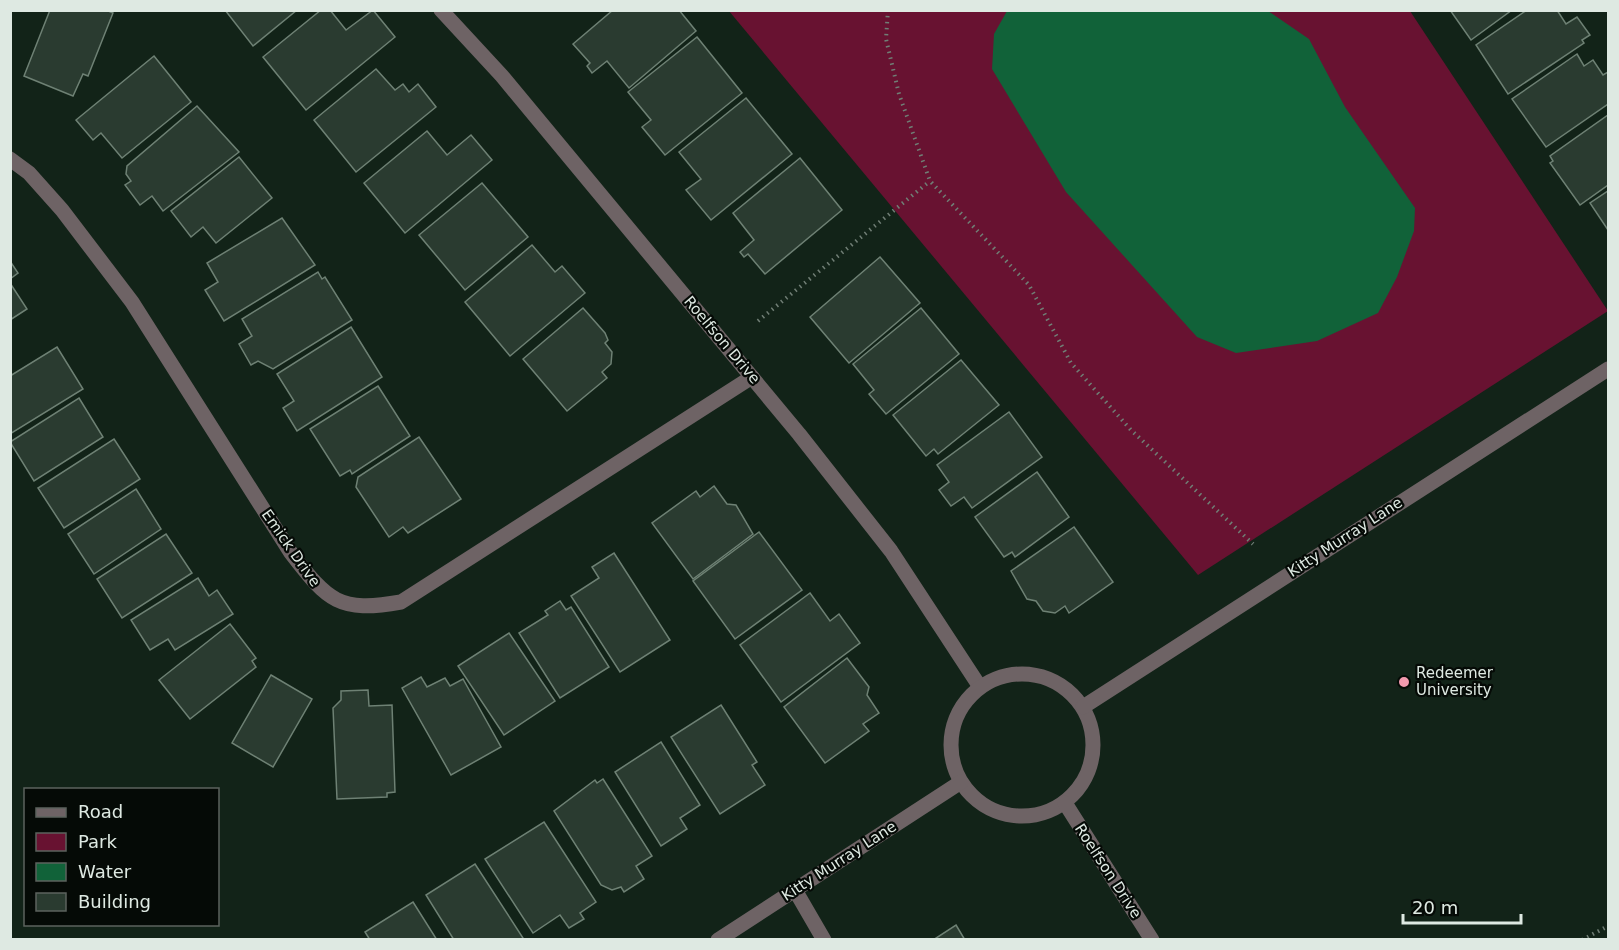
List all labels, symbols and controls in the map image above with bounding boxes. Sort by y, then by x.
street label: Roelfson Drive [680,293,764,387]
street label: Kitty Murray Lane [1284,493,1406,581]
street label: Emick Drive [258,506,324,590]
place label: Redeemer University [1416,664,1494,699]
marker: Redeemer University [1397,675,1411,689]
legend [24,788,219,926]
text: Road [78,801,123,822]
street label: Kitty Murray Lane [778,817,900,905]
street label: Roelfson Drive [1071,820,1145,922]
text: Park [78,831,117,852]
text: Water [78,861,132,882]
scale bar [1403,887,1522,925]
text: Building [78,891,151,912]
text: 20 m [1412,897,1458,918]

